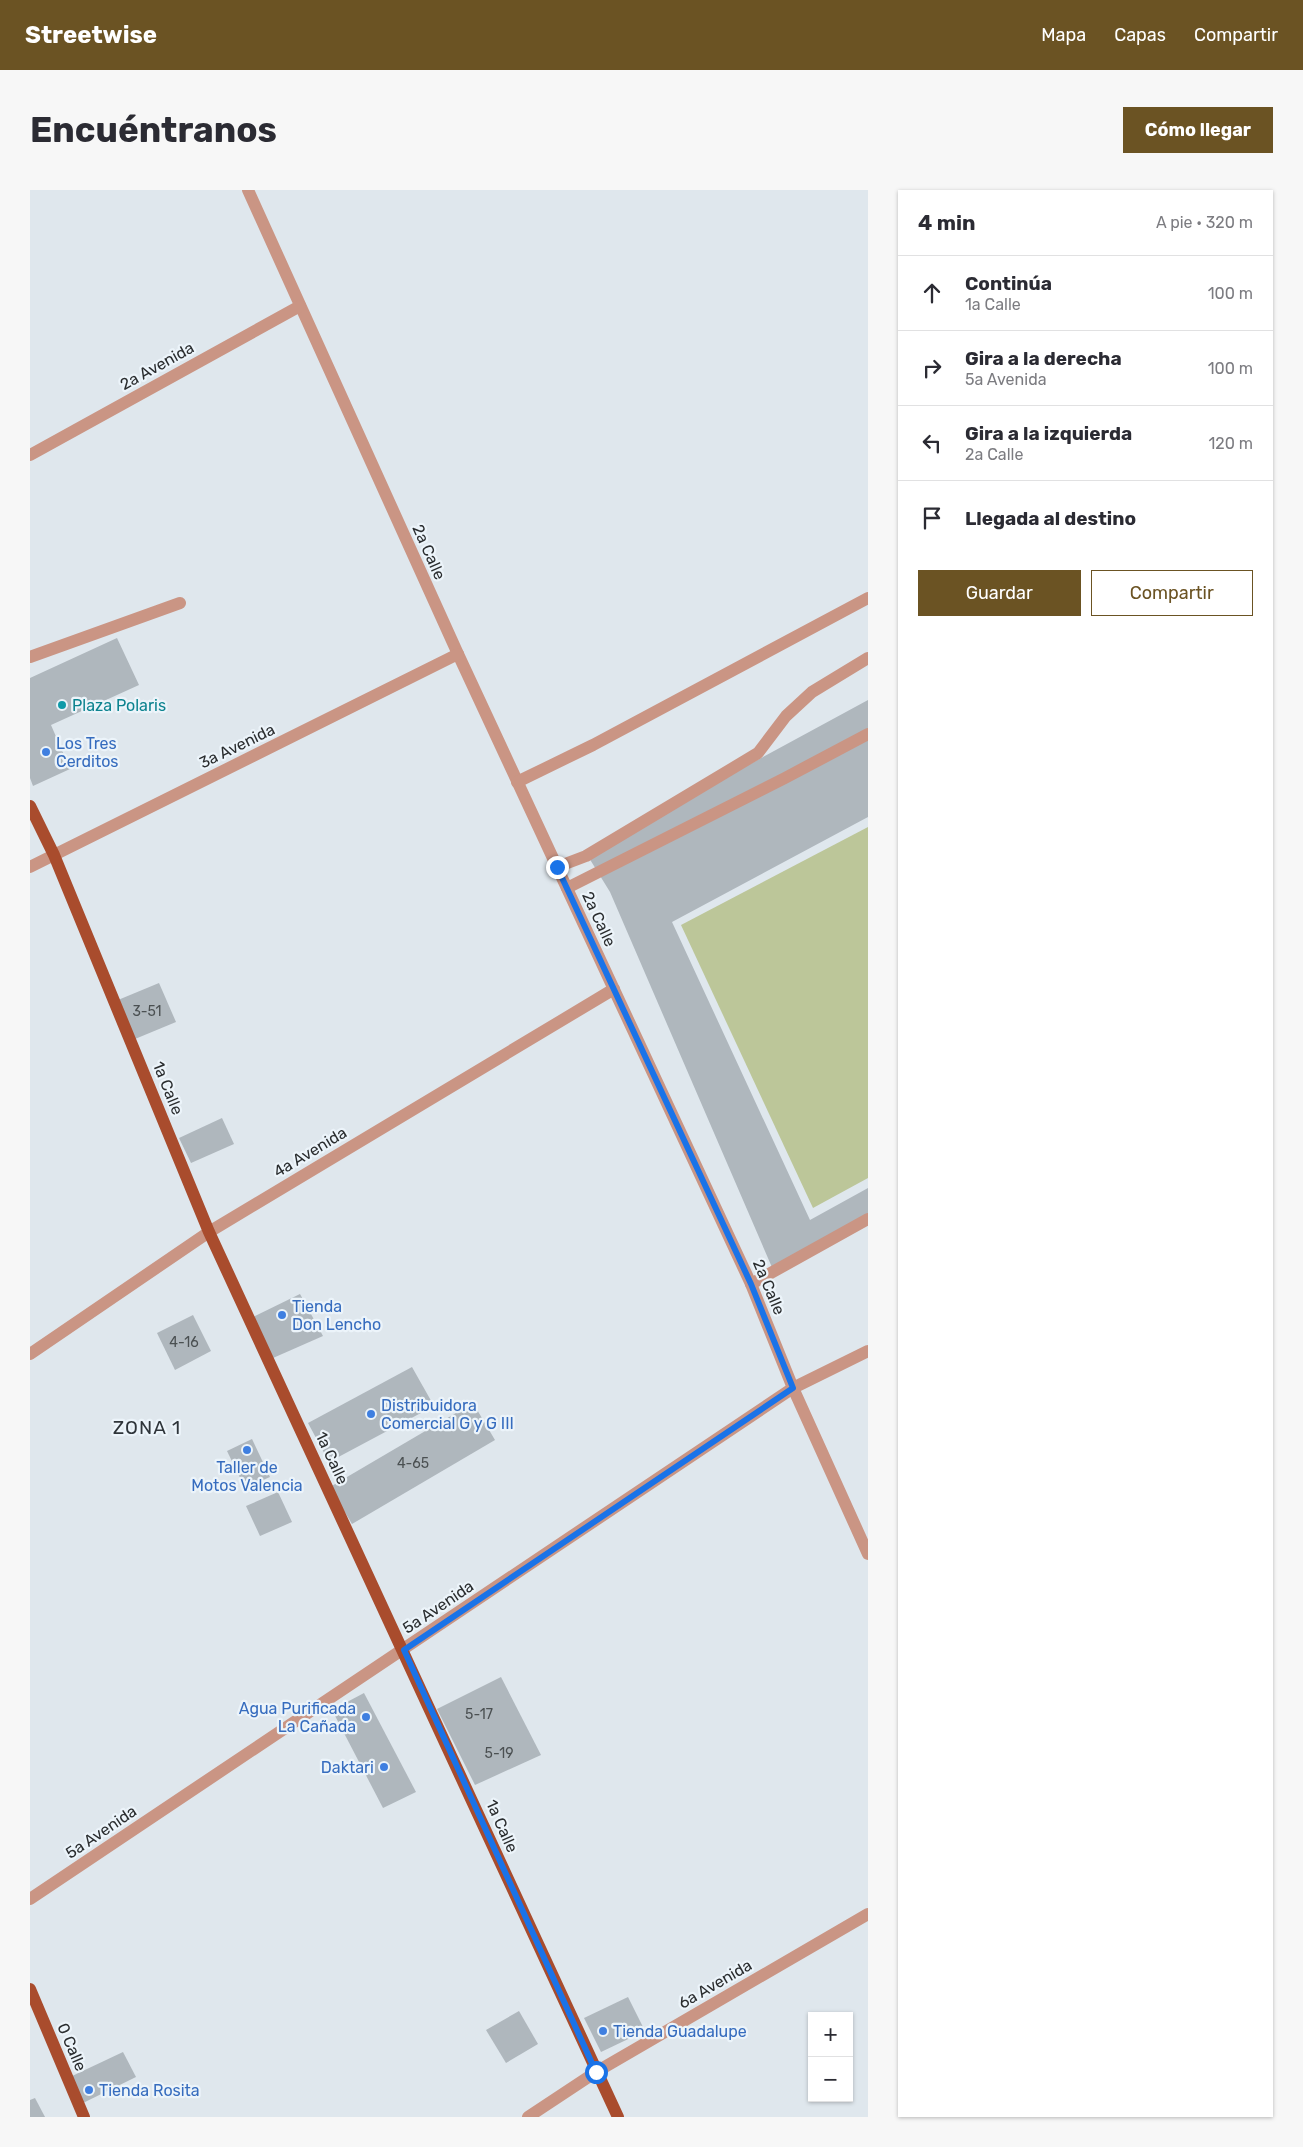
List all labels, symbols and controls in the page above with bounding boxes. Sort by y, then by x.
text: Streetwise [25,21,157,49]
text: Mapa [1041,24,1086,46]
text: Capas [1114,24,1166,46]
text: Compartir [1194,24,1278,46]
button: Cómo llegar [1123,107,1273,153]
text: Encuéntranos [30,109,277,151]
text: 4 min [918,210,976,235]
text: A pie · 320 m [1156,213,1253,232]
text: Continúa [965,272,1052,295]
icon: ahead [918,279,946,307]
text: 100 m [1208,284,1253,303]
text: 1a Calle [965,295,1021,314]
street label: 2a Avenida [117,338,197,394]
text: Gira a la derecha [965,347,1122,370]
icon: right [918,354,946,382]
text: 100 m [1208,359,1253,378]
text: 5a Avenida [965,370,1047,389]
text: Gira a la izquierda [965,422,1132,445]
icon: left [918,429,946,457]
text: 120 m [1208,434,1253,453]
text: 2a Calle [965,445,1023,464]
icon: arrive [918,504,946,532]
text: Llegada al destino [965,507,1136,530]
street label: 2a Calle [408,521,450,583]
button: Guardar [918,570,1081,616]
button: Compartir [1091,570,1253,616]
place label: Plaza Polaris [72,696,166,715]
marker: Plaza Polaris [56,699,68,711]
street label: 3a Avenida [196,720,278,772]
place label: Los Tres Cerditos [56,734,119,771]
marker: Los Tres Cerditos [40,746,52,758]
route end [546,856,569,879]
street label: 2a Calle [578,889,620,949]
house number: 3-51 [132,1003,162,1020]
street label: 1a Calle [149,1059,187,1117]
street label: 4a Avenida [270,1123,350,1181]
street label: 2a Calle [749,1256,789,1318]
place label: Tienda Don Lencho [292,1297,381,1334]
marker: Tienda Don Lencho [276,1309,288,1321]
house number: 4-16 [169,1334,199,1351]
place label: Distribuidora Comercial G y G III [381,1396,514,1433]
marker: Distribuidora Comercial G y G III [365,1408,377,1420]
district label: ZONA 1 [113,1416,181,1439]
street label: 1a Calle [312,1429,352,1487]
marker: Taller de Motos Valencia [241,1444,253,1456]
house number: 4-65 [397,1455,429,1472]
place label: Taller de Motos Valencia [191,1458,303,1495]
street label: 5a Avenida [399,1576,477,1638]
place label: Agua Purificada La Cañada [239,1699,356,1736]
house number: 5-17 [465,1706,493,1723]
marker: Agua Purificada La Cañada [360,1711,372,1723]
house number: 5-19 [485,1745,513,1762]
place label: Daktari [321,1758,374,1777]
marker: Daktari [378,1761,390,1773]
street label: 1a Calle [482,1797,522,1855]
street label: 5a Avenida [62,1801,140,1863]
street label: 6a Avenida [675,1955,755,2013]
map controls [808,2012,853,2102]
button: + [808,2012,853,2057]
street label: 0 Calle [53,2020,91,2074]
place label: Tienda Guadalupe [613,2022,747,2041]
marker: Tienda Guadalupe [597,2025,609,2037]
button: − [808,2057,853,2102]
route start [585,2061,608,2084]
place label: Tienda Rosita [99,2081,200,2100]
marker: Tienda Rosita [83,2084,95,2096]

